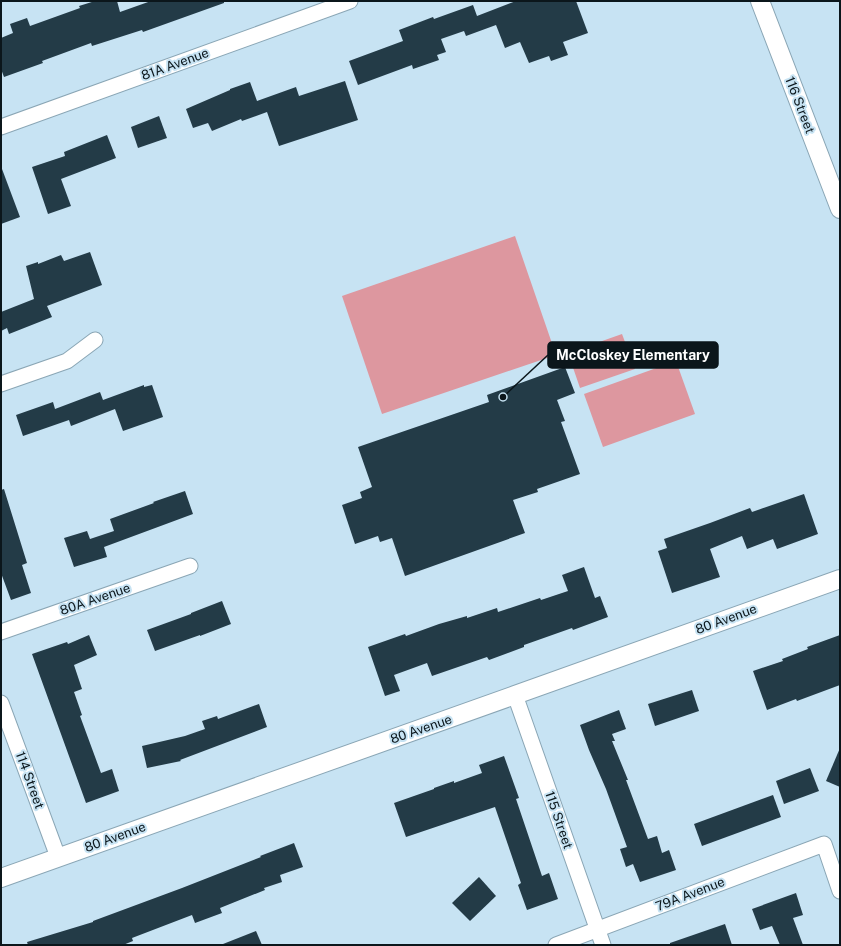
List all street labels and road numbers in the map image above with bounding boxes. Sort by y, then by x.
street label: 81A Avenue [139,45,211,83]
street label: 116 Street [782,74,818,136]
street label: 80A Avenue [58,580,132,618]
street label: 80 Avenue [693,601,759,637]
street label: 80 Avenue [388,711,454,747]
street label: 114 Street [13,749,47,811]
street label: 115 Street [542,789,576,851]
street label: 80 Avenue [82,819,148,855]
street label: 79A Avenue [653,874,727,914]

